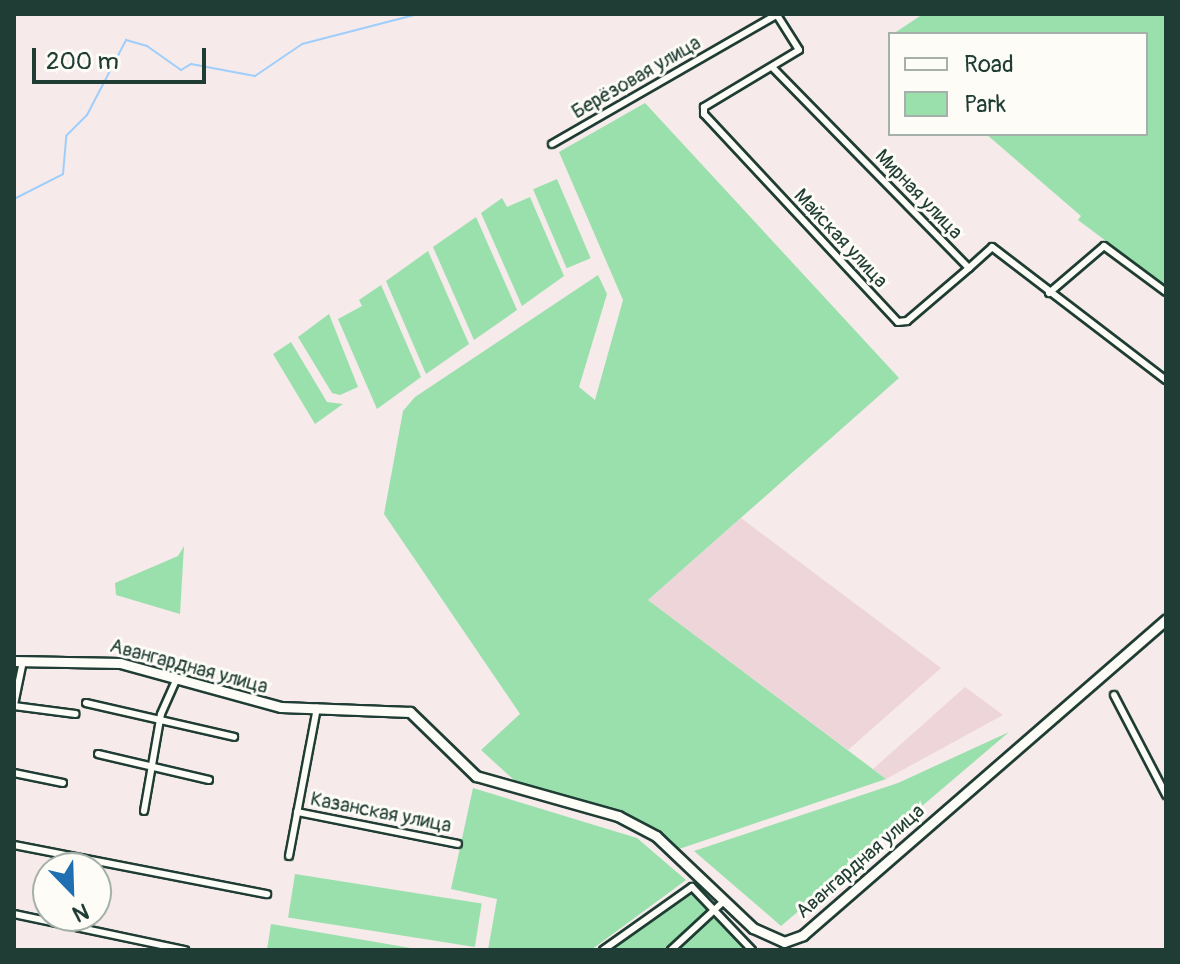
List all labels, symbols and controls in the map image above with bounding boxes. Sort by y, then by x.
street label: Берёзовая улица [567,30,705,124]
scale bar [36,32,210,82]
legend [888,32,1148,136]
text: 200 m [46,47,119,76]
text: Road [964,50,1014,79]
text: Park [964,90,1006,119]
street label: Мирная улица [870,144,968,244]
street label: Майская улица [789,184,893,292]
street label: Авангардная улица [107,633,271,699]
street label: Казанская улица [309,787,453,837]
street label: Авангардная улица [791,799,929,923]
north arrow [32,852,112,932]
text: N [68,896,93,928]

